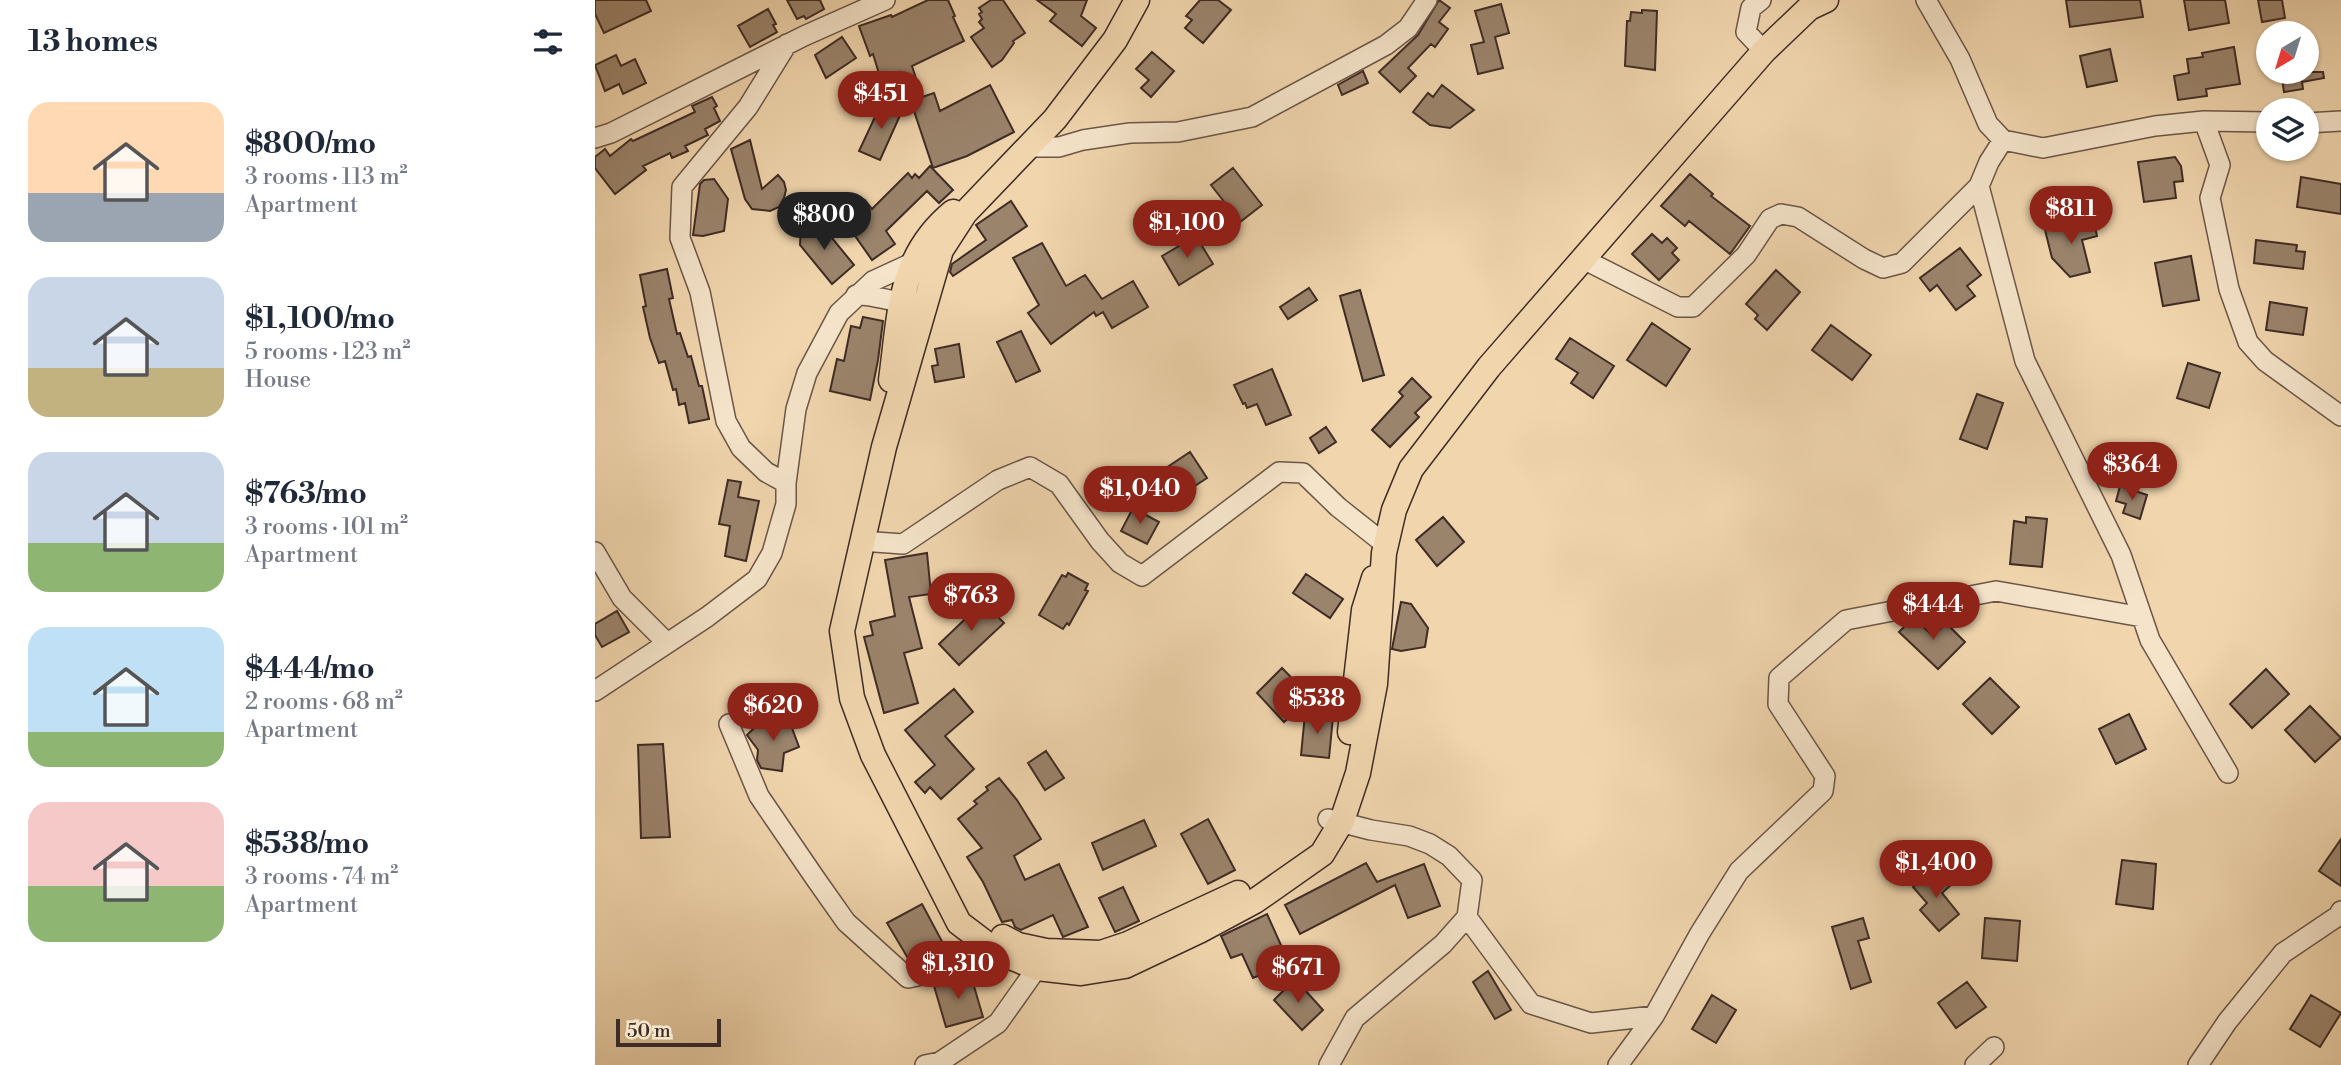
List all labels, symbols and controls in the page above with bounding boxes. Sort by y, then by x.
north arrow [2256,21,2319,84]
map controls [2256,21,2319,161]
text: 13 homes [28,23,158,61]
icon: filters [529,23,567,61]
pin: $451 [840,72,922,131]
text: $451 [854,80,908,108]
button: layers [2256,98,2319,161]
text: $800/mo [245,125,376,163]
icon: home [84,130,168,214]
text: 3 rooms · 113 m² [245,163,408,191]
pin: $811 [2030,187,2112,246]
text: Apartment [245,191,358,219]
pin: $800 [783,192,865,252]
text: $811 [2046,195,2096,223]
text: $800 [793,201,855,229]
pin: $1,100 [1130,201,1244,260]
text: $1,100 [1149,209,1225,237]
text: $1,100/mo [245,300,395,338]
icon: home [84,305,168,389]
text: 5 rooms · 123 m² [245,338,411,366]
text: House [245,366,311,394]
pin: $364 [2091,442,2173,502]
text: $364 [2103,451,2161,479]
pin: $1,040 [1083,466,1197,526]
text: $763/mo [245,475,367,513]
text: $1,040 [1100,475,1180,503]
icon: home [84,480,168,564]
text: 3 rooms · 101 m² [245,513,408,541]
text: Apartment [245,541,358,569]
pin: $763 [930,574,1012,633]
text: $763 [944,582,998,610]
pin: $444 [1892,582,1974,642]
text: $444 [1903,591,1963,619]
text: $444/mo [245,650,375,688]
icon: home [84,655,168,739]
pin: $538 [1276,676,1358,736]
pin: $620 [732,684,814,743]
text: $538 [1289,685,1345,713]
text: 2 rooms · 68 m² [245,688,403,716]
text: $620 [743,692,803,720]
text: Apartment [245,716,358,744]
text: $538/mo [245,825,369,863]
icon: home [84,830,168,914]
pin: $1,400 [1879,841,1993,900]
text: $1,400 [1896,849,1976,877]
text: 3 rooms · 74 m² [245,863,398,891]
text: Apartment [245,891,358,919]
pin: $1,310 [901,942,1015,1001]
pin: $671 [1257,946,1339,1005]
text: $1,310 [922,950,994,978]
text: $671 [1272,954,1324,982]
scale bar [616,1016,721,1048]
text: 50 m [627,1019,671,1043]

